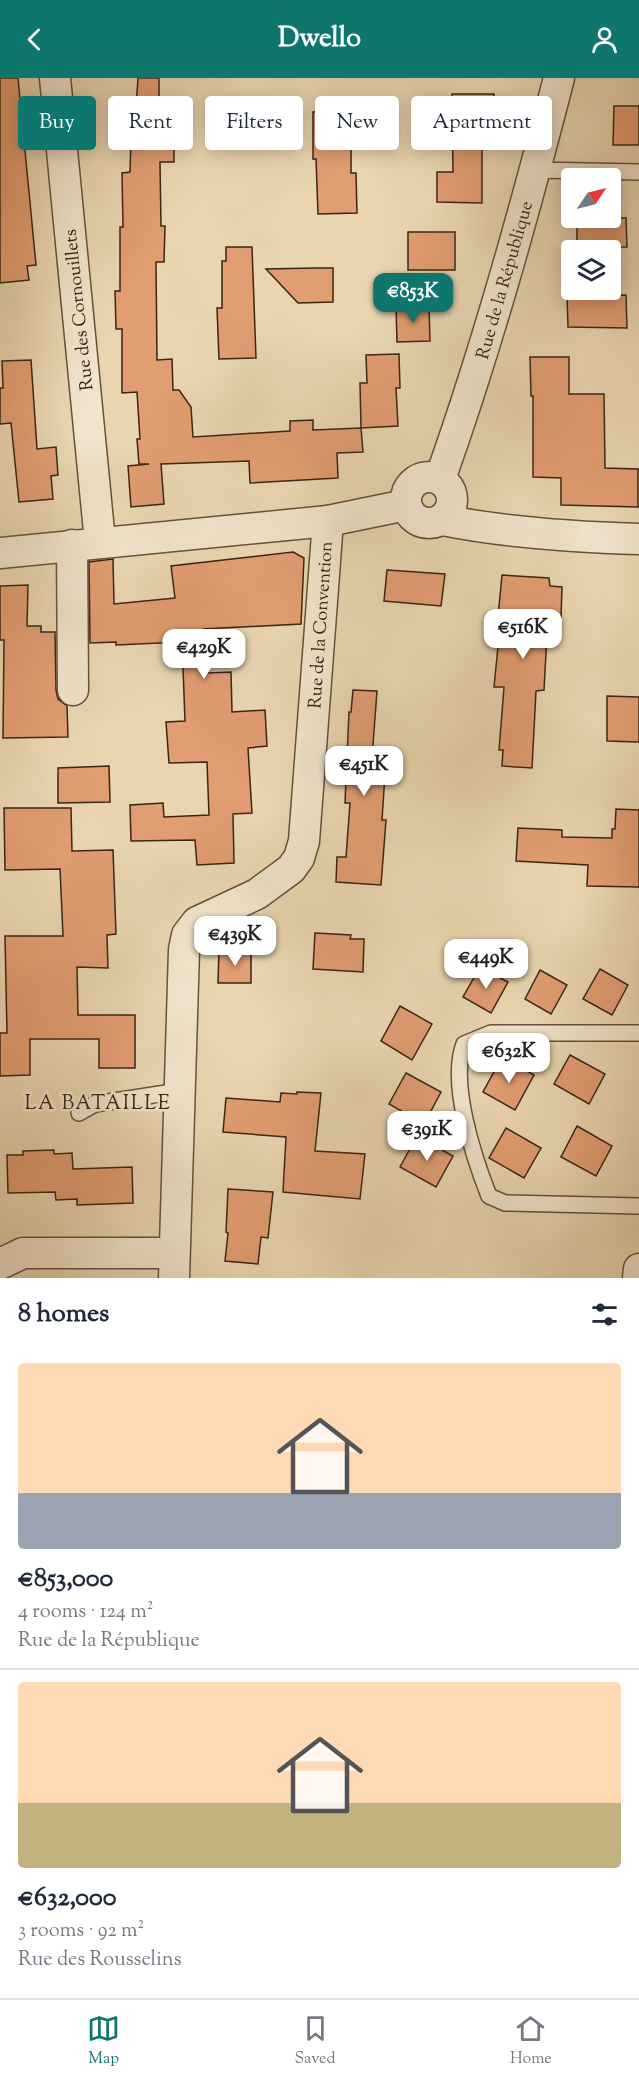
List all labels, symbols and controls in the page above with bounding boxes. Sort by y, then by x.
text: Dwello [278,20,361,59]
icon: back [18,23,51,56]
icon: person [588,23,621,56]
chip: Buy [18,96,96,150]
chip: Rent [108,96,193,150]
chip: Filters [205,96,303,150]
chip: New [315,96,399,150]
chip: Apartment [411,96,552,150]
north arrow [561,168,621,228]
map controls [561,168,621,300]
street label: Rue de la République [471,198,541,363]
street label: Rue des Cornouillets [59,228,101,392]
button: layers [561,240,621,300]
pin: €853K [371,273,455,324]
text: €853K [387,278,439,307]
street label: Rue de la Convention [303,540,341,710]
pin: €516K [481,609,565,660]
text: €516K [498,614,548,643]
pin: €429K [162,629,246,680]
text: €429K [176,634,232,663]
pin: €451K [322,746,406,797]
text: €451K [339,751,389,780]
pin: €439K [193,916,277,967]
text: €439K [208,921,262,950]
pin: €449K [444,939,528,990]
text: €449K [458,944,514,973]
pin: €632K [467,1033,551,1084]
text: €632K [482,1038,536,1067]
district label: LA BATAILLE [25,1090,171,1119]
pin: €391K [385,1111,469,1162]
text: €391K [401,1116,453,1145]
text: 8 homes [18,1296,109,1333]
icon: filters [588,1298,621,1331]
icon: home [266,1402,374,1510]
text: €853,000 [18,1561,113,1598]
text: 4 rooms · 124 m² [18,1598,153,1627]
text: Rue de la République [18,1627,200,1656]
icon: home [266,1721,374,1829]
text: €632,000 [18,1880,117,1917]
text: 3 rooms · 92 m² [18,1917,144,1946]
text: Rue des Rousselins [18,1946,182,1975]
tab: Map [87,2012,120,2071]
tab: Saved [294,2012,336,2071]
tab: Home [510,2012,552,2071]

